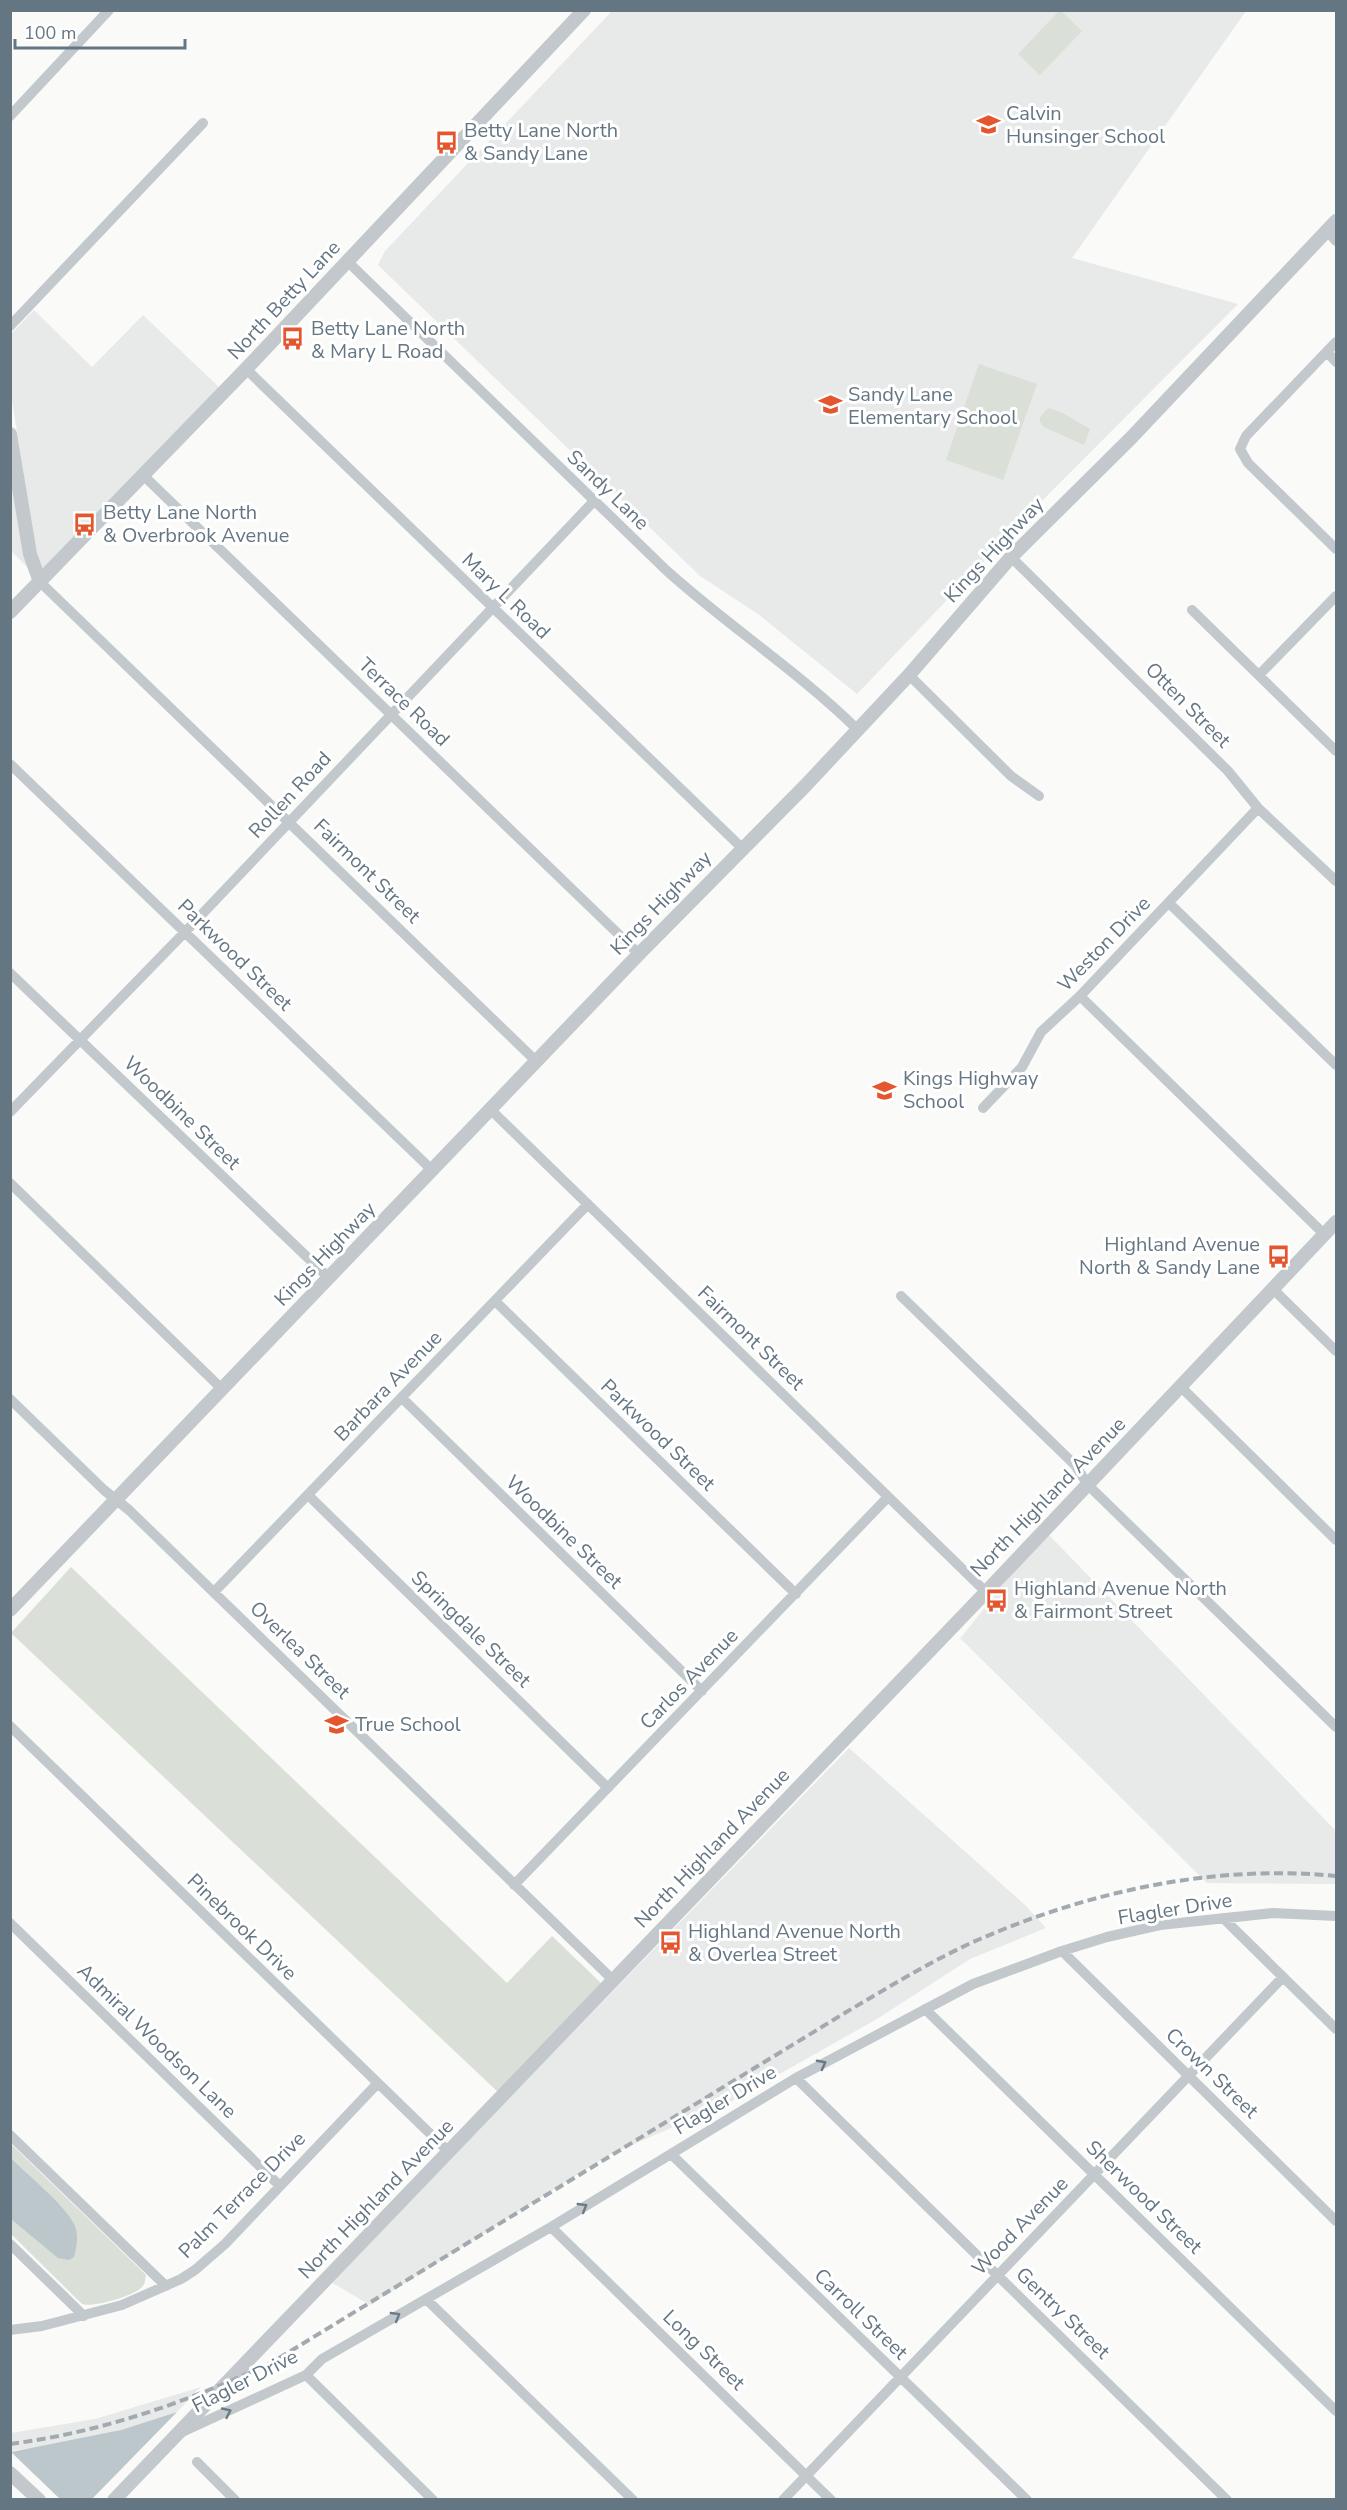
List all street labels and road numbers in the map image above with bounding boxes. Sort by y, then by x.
street label: North Betty Lane [222,234,346,366]
street label: Sandy Lane [561,444,655,536]
street label: Kings Highway [938,491,1050,609]
street label: Mary L Road [456,547,556,645]
street label: Terrace Road [352,652,456,752]
street label: Otten Street [1139,656,1237,754]
street label: Rollen Road [243,746,337,844]
street label: Fairmont Street [308,813,427,930]
street label: Kings Highway [604,844,718,961]
street label: Weston Drive [1052,890,1156,998]
street label: Parkwood Street [172,893,299,1017]
street label: Woodbine Street [118,1050,247,1176]
street label: Kings Highway [268,1195,382,1312]
street label: Fairmont Street [692,1280,811,1397]
street label: Barbara Avenue [328,1325,448,1447]
street label: Parkwood Street [595,1373,722,1497]
street label: North Highland Avenue [964,1411,1132,1583]
street label: Woodbine Street [500,1469,629,1595]
street label: Springdale Street [405,1565,538,1694]
street label: Overlea Street [244,1595,357,1706]
street label: Carlos Avenue [634,1623,744,1735]
street label: North Highland Avenue [628,1762,796,1934]
street label: Pinebrook Drive [181,1868,303,1986]
street label: Flagler Drive [1116,1887,1234,1931]
street label: Admiral Woodson Lane [71,1958,243,2124]
street label: Crown Street [1160,2022,1265,2125]
street label: Flagler Drive [669,2059,781,2141]
street label: North Highland Avenue [292,2113,460,2285]
street label: Palm Terrace Drive [173,2126,311,2264]
street label: Sherwood Street [1080,2134,1209,2260]
street label: Wood Avenue [966,2171,1074,2281]
street label: Gentry Street [1010,2261,1117,2366]
street label: Carroll Street [808,2262,914,2366]
street label: Long Street [657,2304,752,2397]
street label: Flagler Drive [187,2343,303,2419]

